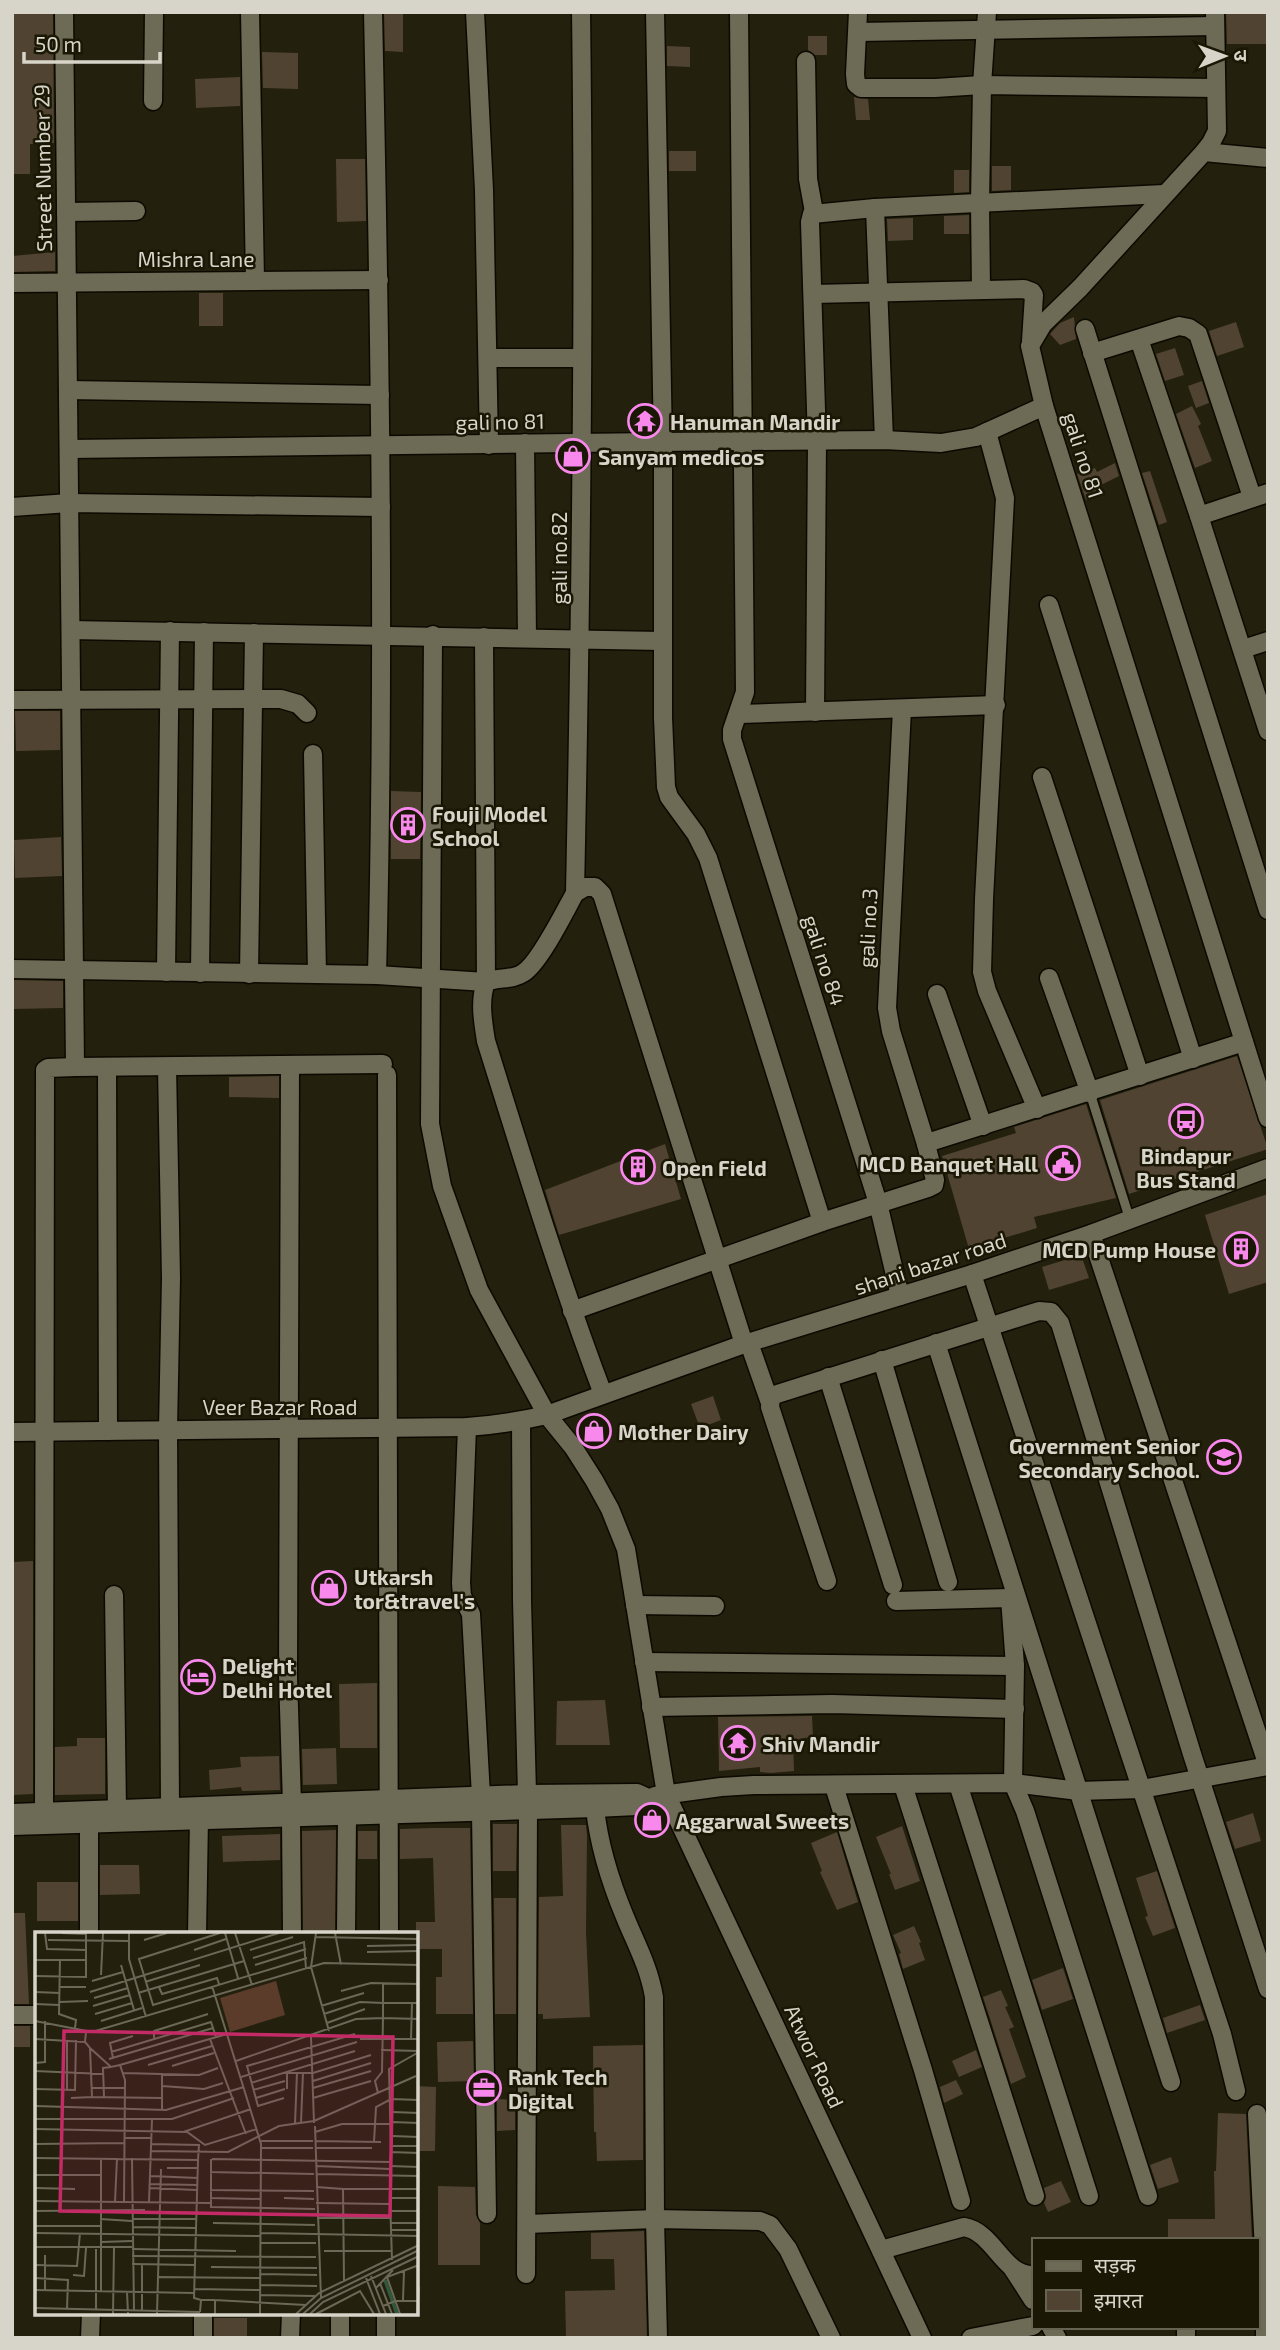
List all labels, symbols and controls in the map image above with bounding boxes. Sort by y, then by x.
scale bar [24,21,161,65]
north arrow [1189,21,1259,91]
text: 50 m [35,31,82,56]
text: उ [1230,50,1253,62]
street label: Street Number 29 [28,84,56,252]
street label: Mishra Lane [138,246,254,271]
temple icon: Hanuman Mandir [626,402,664,440]
street label: gali no 81 [455,408,545,434]
place label: Hanuman Mandir [670,409,840,434]
street label: gali no 81 [1058,409,1110,501]
shop icon: Sanyam medicos [554,437,592,475]
place label: Sanyam medicos [598,444,764,470]
street label: gali no.82 [546,512,571,604]
place label: Fouji Model School [432,801,547,850]
building icon: Fouji Model School [389,806,427,844]
street label: gali no.3 [852,887,882,969]
street label: gali no 84 [799,912,851,1008]
bus stop icon: Bindapur Bus Stand [1167,1102,1205,1140]
place label: Bindapur Bus Stand [1136,1143,1236,1192]
public building icon: MCD Banquet Hall [1044,1144,1082,1182]
building icon: Open Field [619,1148,657,1186]
place label: MCD Banquet Hall [859,1151,1038,1176]
place label: Open Field [662,1155,767,1180]
street label: shani bazar road [851,1227,1009,1299]
building icon: MCD Pump House [1222,1230,1260,1268]
place label: MCD Pump House [1042,1237,1216,1262]
street label: Veer Bazar Road [202,1394,358,1419]
shop icon: Mother Dairy [575,1412,613,1450]
place label: Mother Dairy [618,1419,749,1445]
place label: Government Senior Secondary School. [1009,1433,1200,1483]
school or university icon: Government Senior Secondary School. [1205,1438,1243,1476]
place label: Utkarsh tor&travel's [354,1564,475,1613]
shop icon: Utkarsh tor&travel's [310,1569,348,1607]
place label: Delight Delhi Hotel [222,1653,332,1702]
hotel icon: Delight Delhi Hotel [179,1658,217,1696]
temple icon: Shiv Mandir [719,1724,757,1762]
place label: Shiv Mandir [762,1731,880,1756]
shop icon: Aggarwal Sweets [633,1801,671,1839]
place label: Aggarwal Sweets [676,1808,849,1833]
inset map [35,1932,418,2315]
street label: Atwor Road [780,2000,850,2112]
place label: Rank Tech Digital [508,2064,608,2113]
office icon: Rank Tech Digital [465,2069,503,2107]
legend [1032,2238,1259,2329]
text: सड़क [1094,2252,1136,2277]
text: इमारत [1094,2287,1144,2312]

